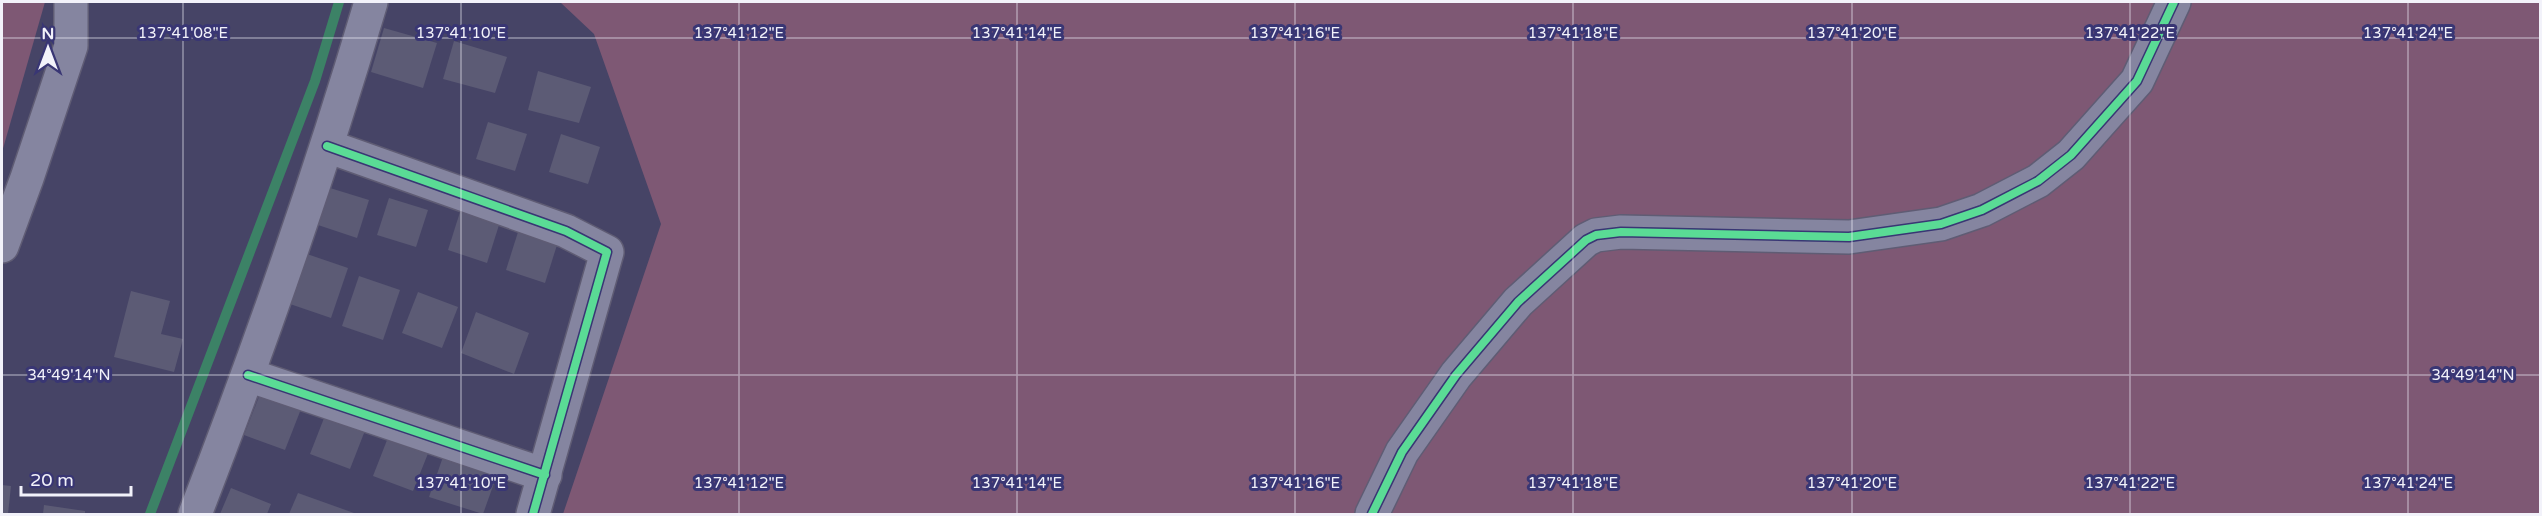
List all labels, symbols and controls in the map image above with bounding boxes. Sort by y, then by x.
north arrow [18,18,78,78]
text: N [42,24,54,44]
text: 137°41'08"E [138,24,228,42]
text: 137°41'10"E [416,24,506,42]
text: 137°41'12"E [694,24,784,42]
text: 137°41'14"E [972,24,1062,42]
text: 137°41'16"E [1250,24,1340,42]
text: 137°41'18"E [1528,24,1618,42]
text: 137°41'20"E [1807,24,1897,42]
text: 137°41'22"E [2085,24,2175,42]
text: 137°41'24"E [2363,24,2453,42]
text: 34°49'14"N [27,366,111,384]
text: 34°49'14"N [2431,366,2515,384]
scale bar [21,459,130,497]
text: 20 m [30,469,74,491]
text: 137°41'10"E [416,474,506,492]
text: 137°41'12"E [694,474,784,492]
text: 137°41'14"E [972,474,1062,492]
text: 137°41'16"E [1250,474,1340,492]
text: 137°41'18"E [1528,474,1618,492]
text: 137°41'20"E [1807,474,1897,492]
text: 137°41'22"E [2085,474,2175,492]
text: 137°41'24"E [2363,474,2453,492]

